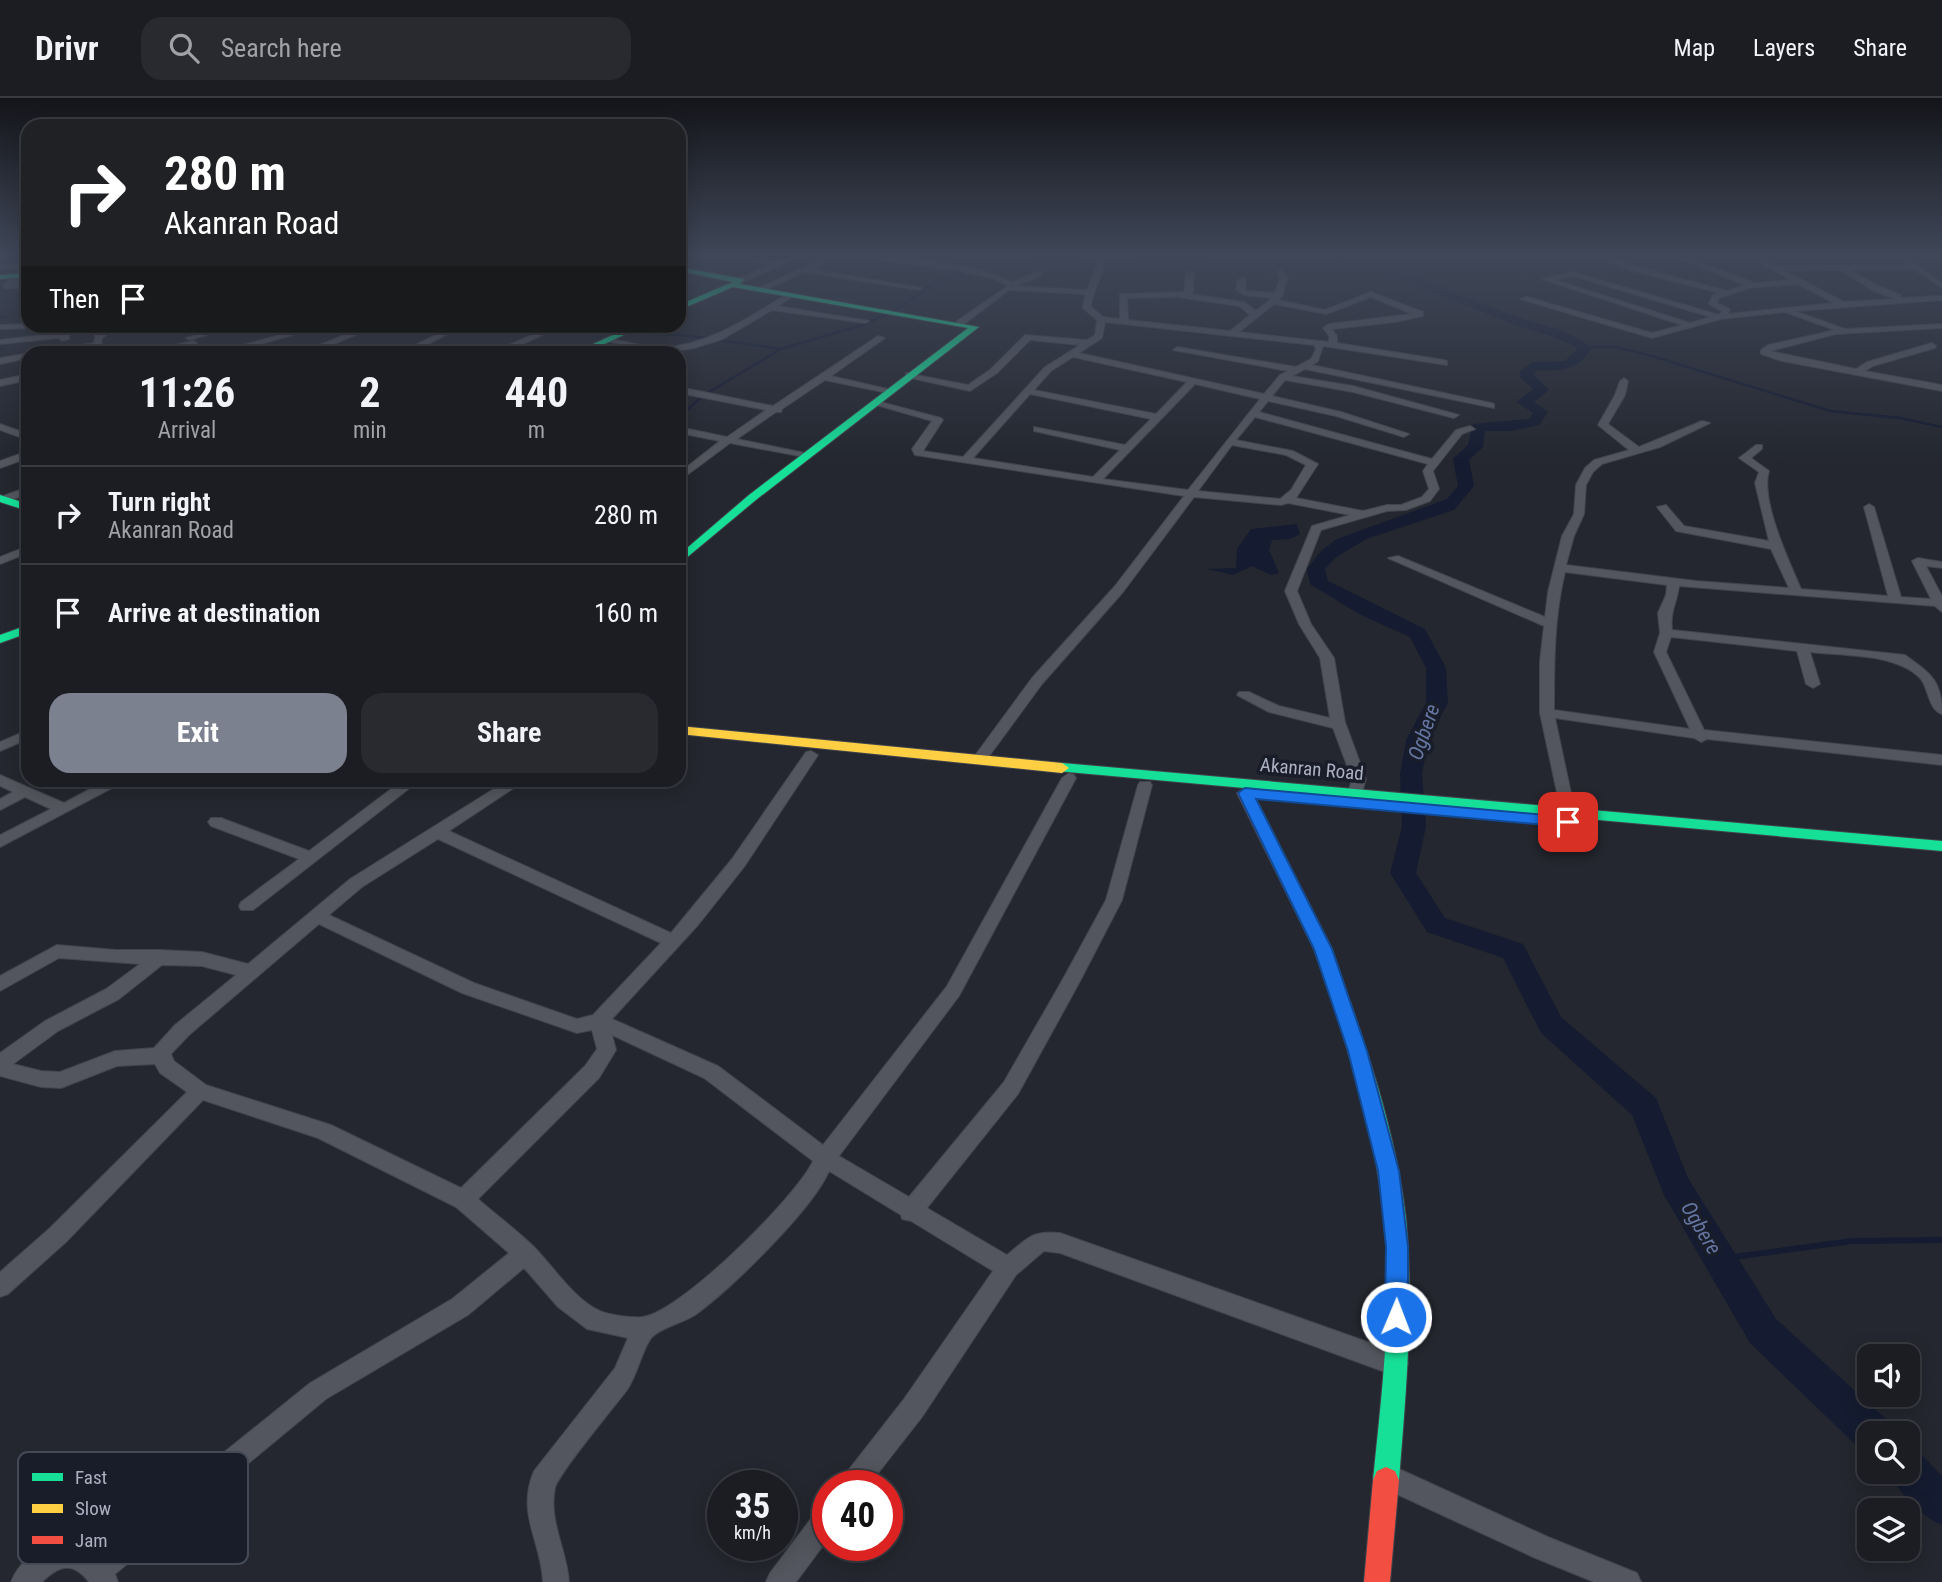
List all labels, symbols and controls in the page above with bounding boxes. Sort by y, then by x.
search box [141,17,631,80]
text: Drivr [35,29,99,68]
icon: search [165,29,203,67]
text: Search here [221,33,342,63]
text: Map [1674,34,1715,62]
text: Layers [1753,34,1815,62]
text: Share [1853,34,1907,62]
text: 280 m [164,145,286,202]
icon: right [49,147,140,238]
text: Akanran Road [164,204,339,242]
icon: arrive [114,280,152,318]
text: Then [49,284,100,314]
text: 11:26 [139,368,235,417]
text: 2 [359,368,380,417]
text: 440 [504,368,568,417]
text: Arrival [158,417,216,444]
text: min [353,417,387,444]
text: m [528,417,545,444]
text: Turn right [108,487,210,517]
icon: right [49,496,87,534]
text: 280 m [594,500,658,530]
text: Akanran Road [108,517,234,544]
icon: arrive [49,594,87,632]
text: Arrive at destination [108,598,320,628]
text: 160 m [594,598,658,628]
button: Exit [49,693,347,773]
button: Share [361,693,658,773]
water label: Ogbere [1403,701,1445,763]
street label: Akanran Road [1259,753,1365,785]
pin [1538,792,1598,852]
icon: arrive [1549,803,1587,841]
water label: Ogbere [1676,1197,1726,1259]
position arrow [1359,1280,1433,1354]
map controls [1857,1344,1920,1561]
button: sound [1857,1344,1920,1407]
button: search [1857,1421,1920,1484]
legend [18,1452,248,1564]
text: Fast [75,1466,107,1489]
speed limit sign: 40 [812,1470,903,1561]
text: 35 [735,1486,770,1527]
text: Slow [75,1497,111,1520]
button: layers [1857,1498,1920,1561]
text: km/h [734,1522,771,1543]
text: Jam [75,1529,108,1552]

